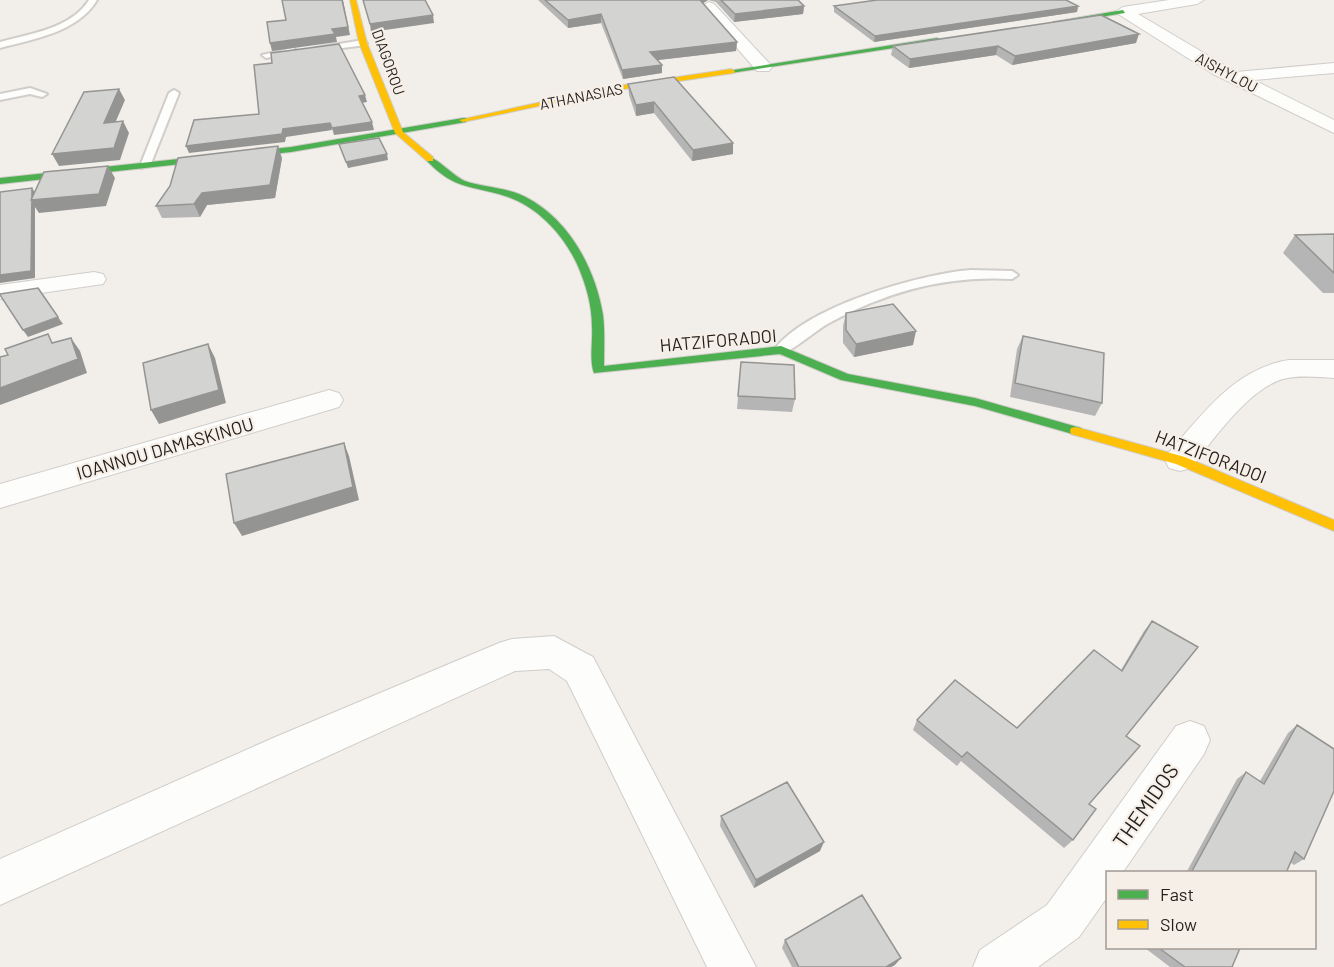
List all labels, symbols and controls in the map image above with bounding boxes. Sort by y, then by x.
street label: DIAGOROU [369,27,409,97]
street label: AISHYLOU [1193,48,1261,96]
street label: ATHANASIAS [538,79,624,113]
street label: HATZIFORADOI [659,324,777,356]
street label: IOANNOU DAMASKINOU [74,412,256,484]
street label: HATZIFORADOI [1152,425,1270,487]
street label: THEMIDOS [1107,758,1183,852]
legend [1106,871,1316,949]
text: Fast [1160,883,1194,905]
text: Slow [1160,913,1197,935]

